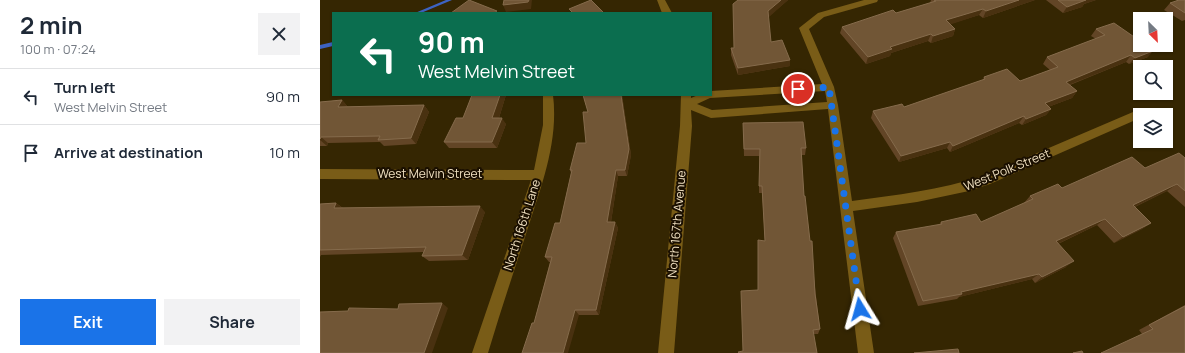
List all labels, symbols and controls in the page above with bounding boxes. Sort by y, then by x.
text: 2 min [20,8,82,41]
north arrow [1133,12,1173,52]
map controls [1133,12,1173,148]
button: close [258,13,300,55]
text: 90 m [418,23,485,61]
icon: left [352,28,404,80]
text: 100 m · 07:24 [20,40,96,58]
text: West Melvin Street [418,59,575,83]
button: search [1133,60,1173,100]
pin [781,72,815,106]
text: Turn left [54,77,116,98]
icon: arrive [787,78,809,100]
icon: left [20,86,42,108]
text: 90 m [266,86,300,107]
text: West Melvin Street [54,98,167,116]
button: layers [1133,108,1173,148]
icon: arrive [20,142,42,164]
text: Arrive at destination [54,142,203,163]
text: 10 m [269,142,300,163]
street label: West Polk Street [961,144,1053,195]
street label: West Melvin Street [378,165,482,182]
street label: North 167th Avenue [663,170,690,278]
street label: North 166th Lane [499,177,544,273]
position arrow [839,288,881,330]
button: Exit [20,299,156,345]
button: Share [164,299,300,345]

